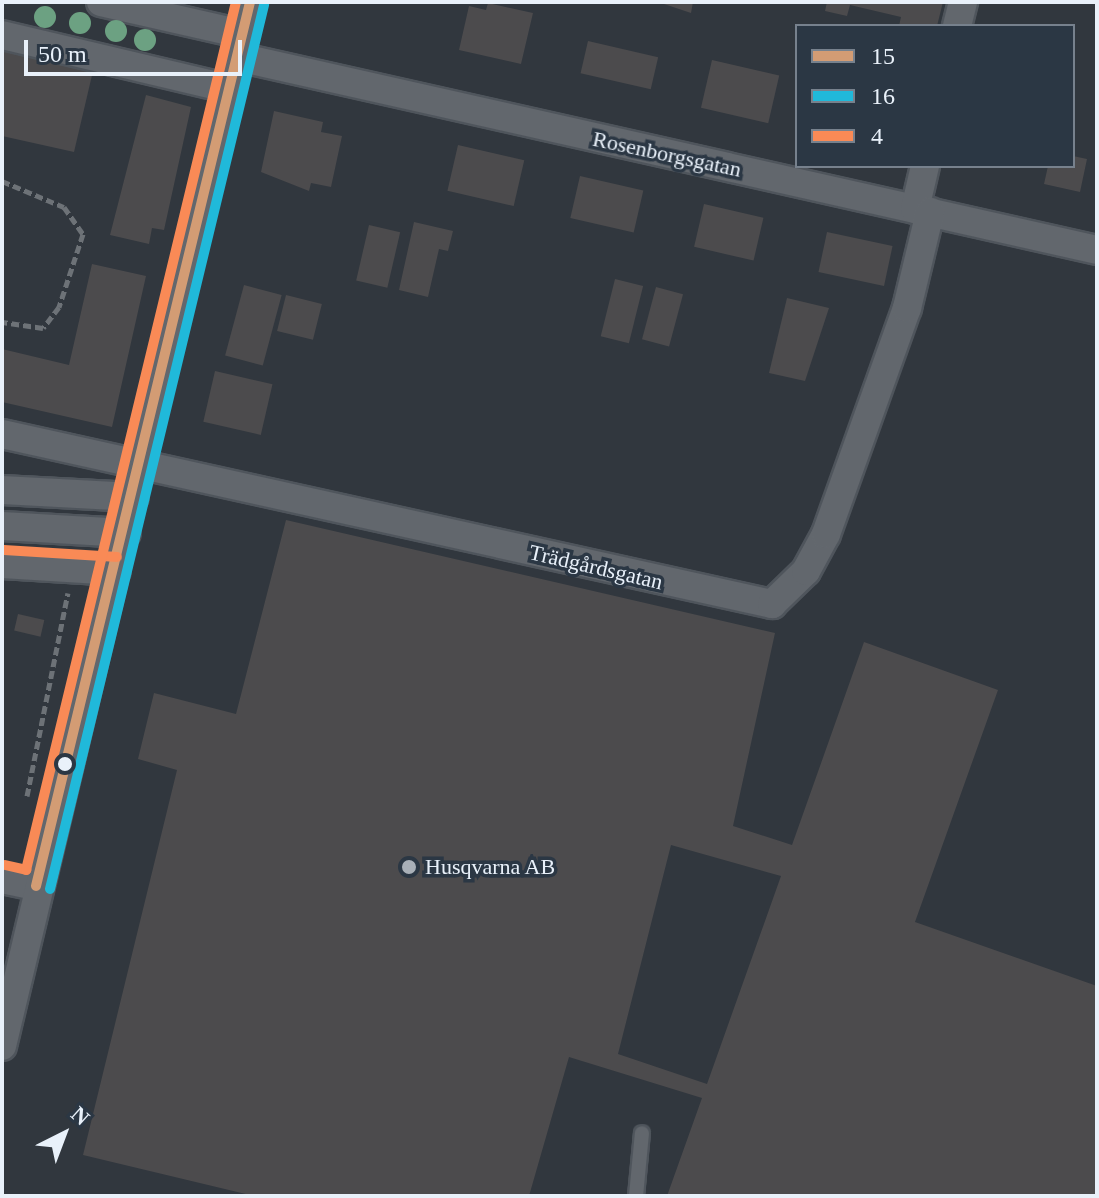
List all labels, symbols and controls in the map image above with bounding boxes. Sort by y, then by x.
scale bar [28,24,246,74]
legend [795,24,1075,168]
text: 50 m [38,41,87,67]
text: 15 [871,43,895,69]
text: 16 [871,83,895,109]
text: 4 [871,123,883,149]
street label: Rosenborgsgatan [590,125,744,183]
street label: Trädgårdsgatan [527,539,665,595]
unlabelled marker [57,756,73,772]
place label: Husqvarna AB [425,854,556,880]
marker: Husqvarna AB [400,858,418,876]
north arrow [24,1094,104,1174]
text: N [66,1101,95,1130]

